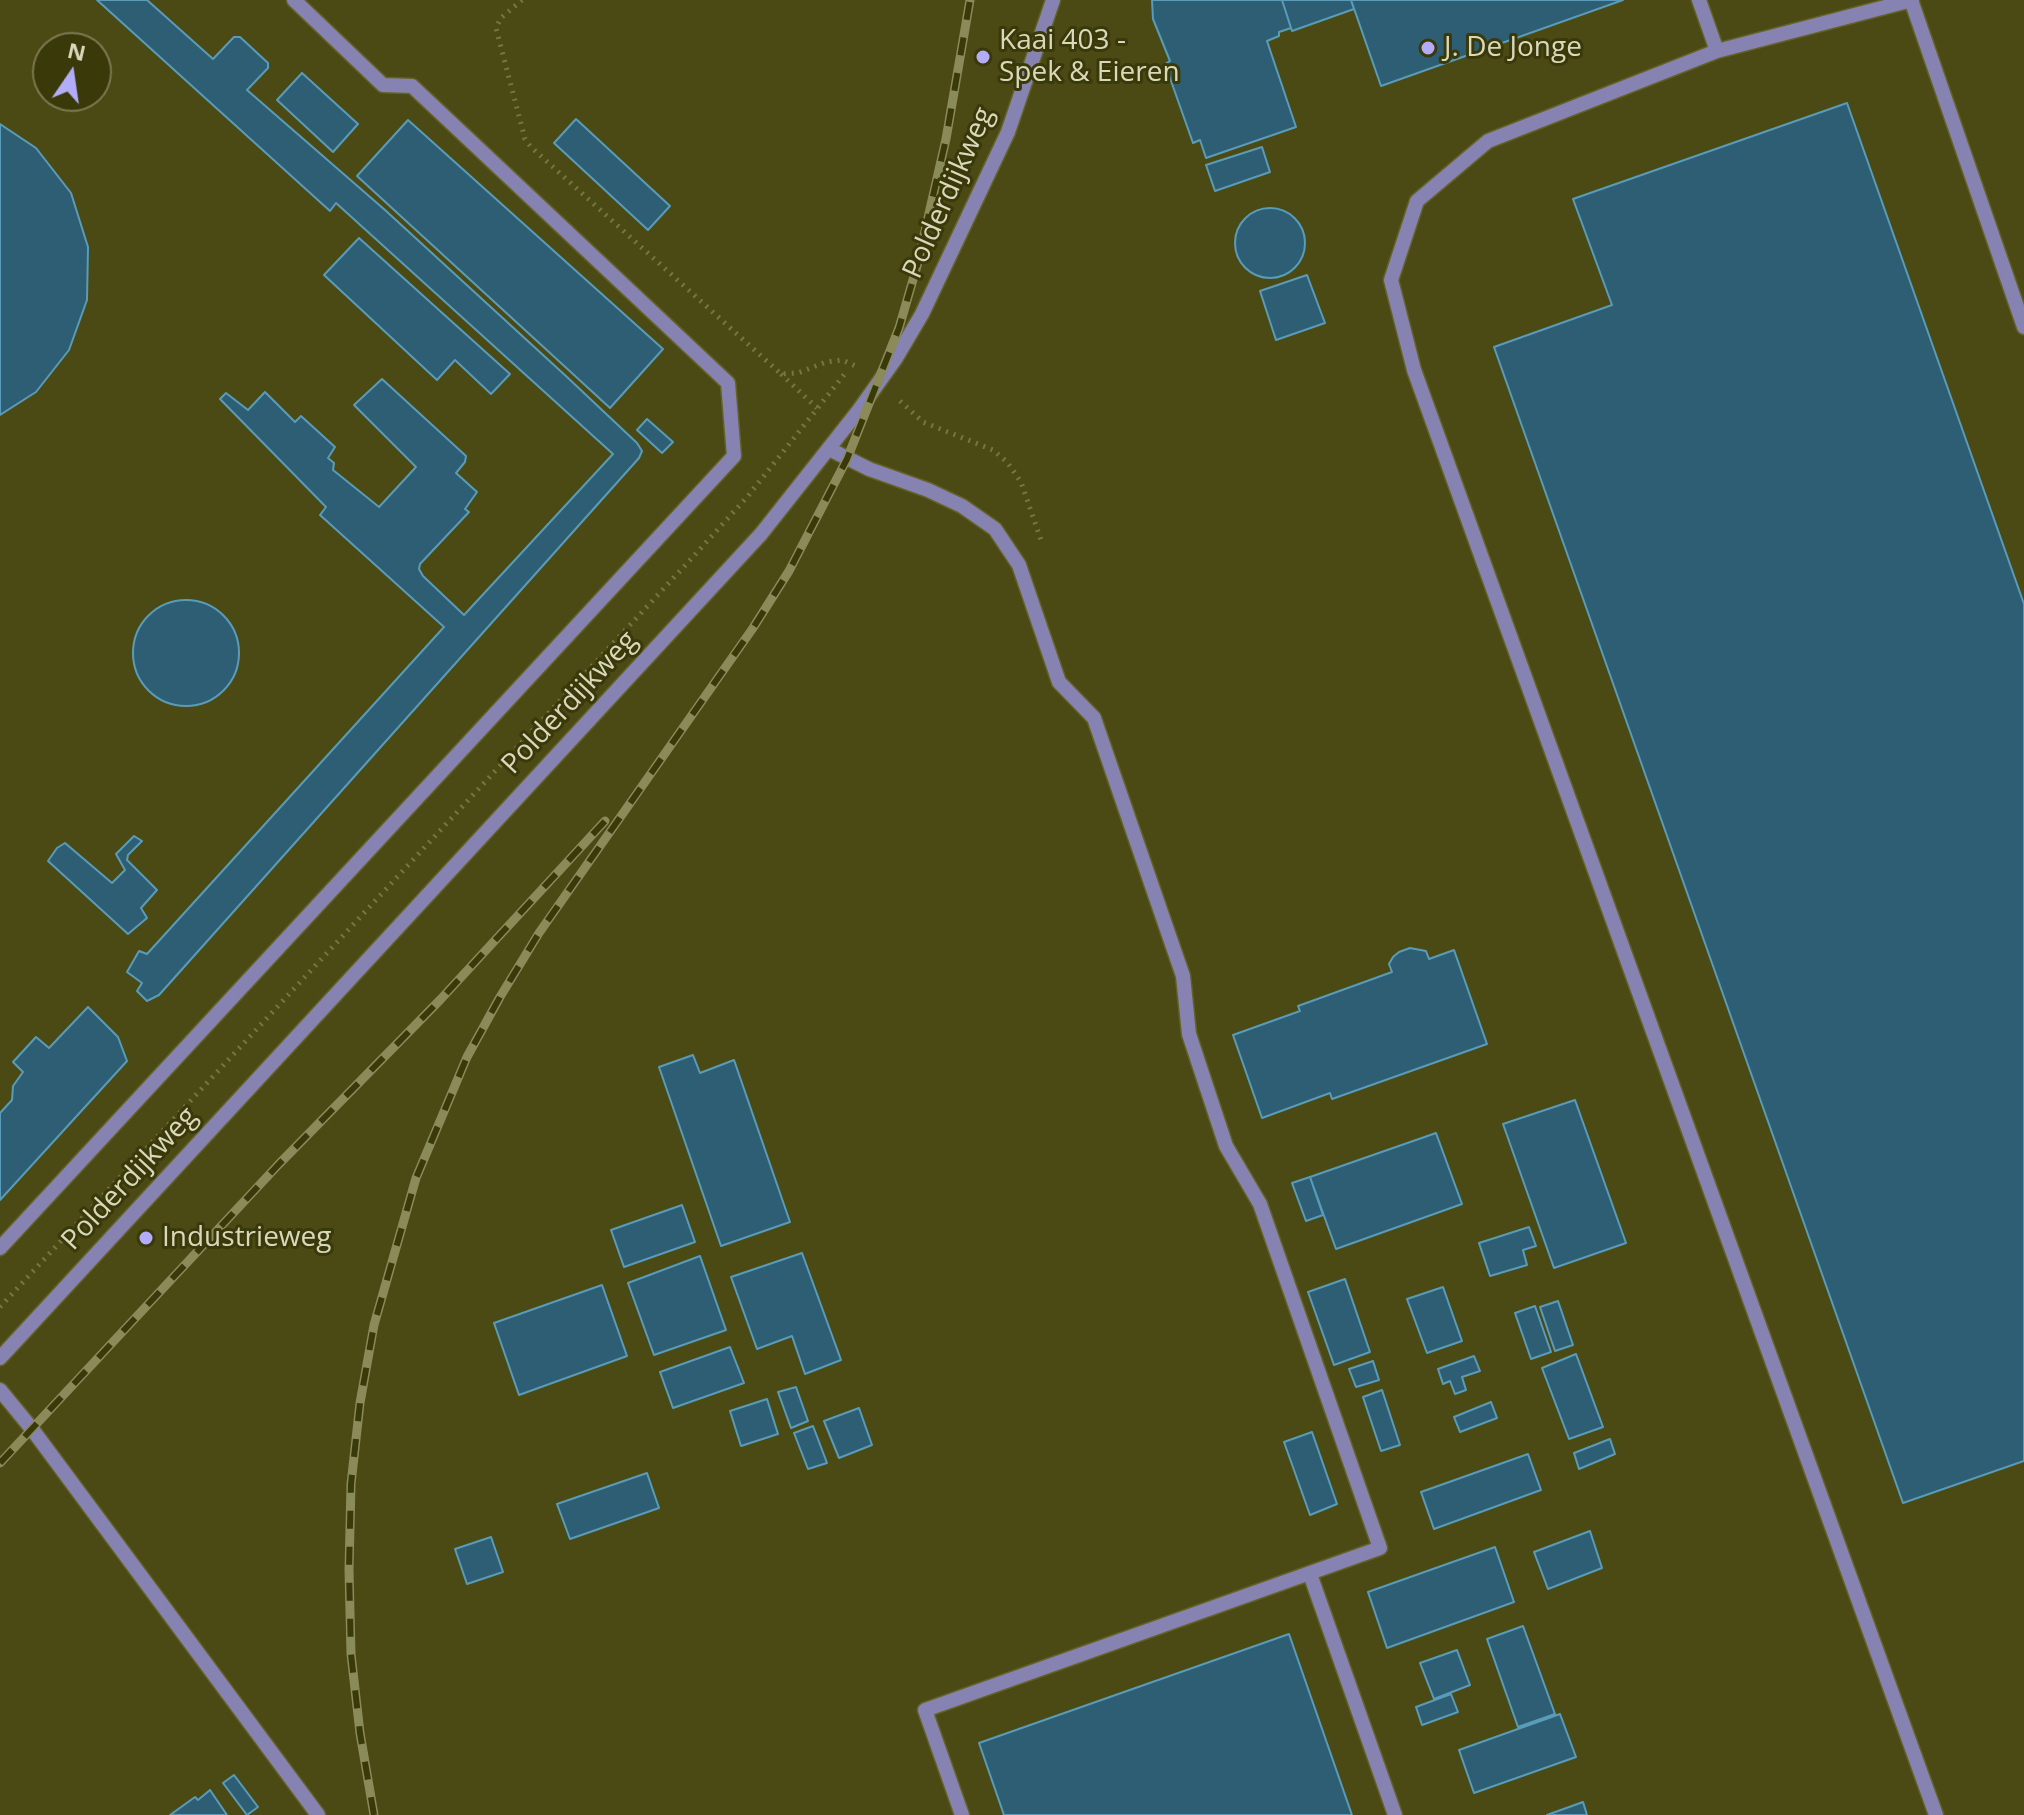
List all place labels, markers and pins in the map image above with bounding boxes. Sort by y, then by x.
place label: Kaai 403 - Spek & Eieren [999,24,1180,90]
place label: J. De Jonge [1444,31,1582,65]
marker: J. De Jonge [1419,39,1437,57]
marker: Kaai 403 - Spek & Eieren [974,48,992,66]
place label: Industrieweg [162,1221,331,1255]
marker: Industrieweg [137,1229,155,1247]

